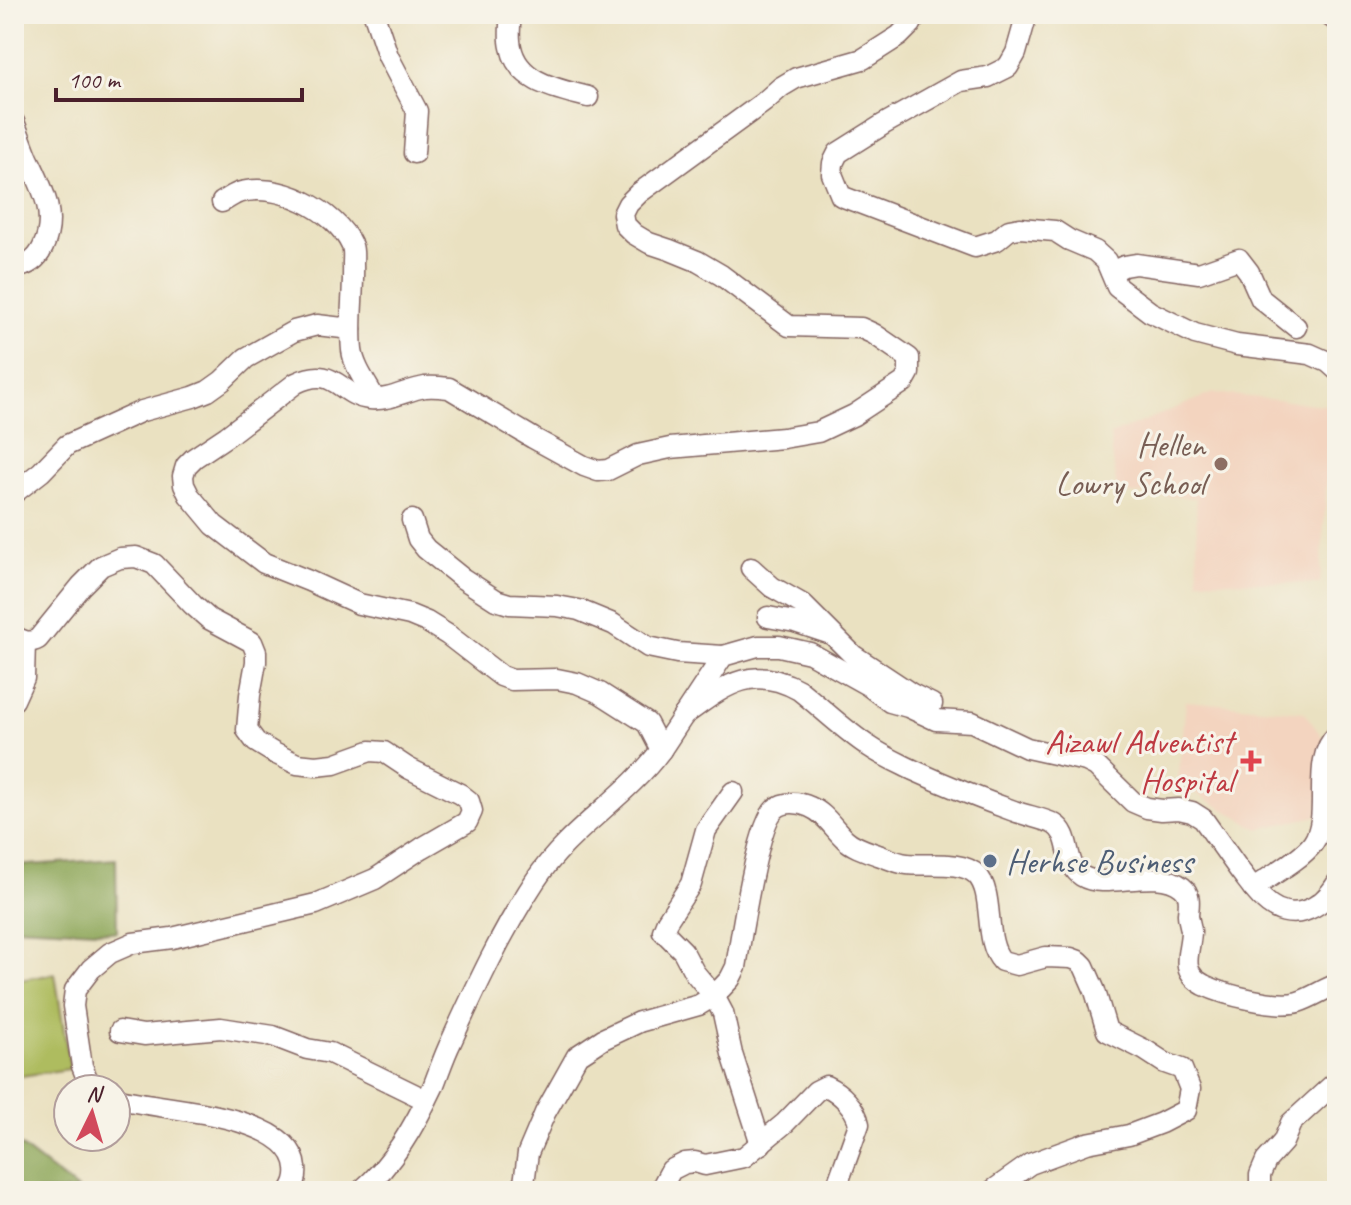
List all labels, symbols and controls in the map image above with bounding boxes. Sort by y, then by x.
scale bar [56,52,302,102]
text: 100 m [68,65,122,95]
place label: Hellen Lowry School [1055,423,1211,505]
marker: Hellen Lowry School [1212,455,1230,473]
place label: Aizawl Adventist Hospital [1045,720,1239,802]
marker: Aizawl Adventist Hospital [1240,750,1262,772]
place label: Herhse Business [1006,840,1196,883]
marker: Herhse Business [981,852,999,870]
north arrow [52,1073,132,1153]
text: N [86,1080,105,1109]

